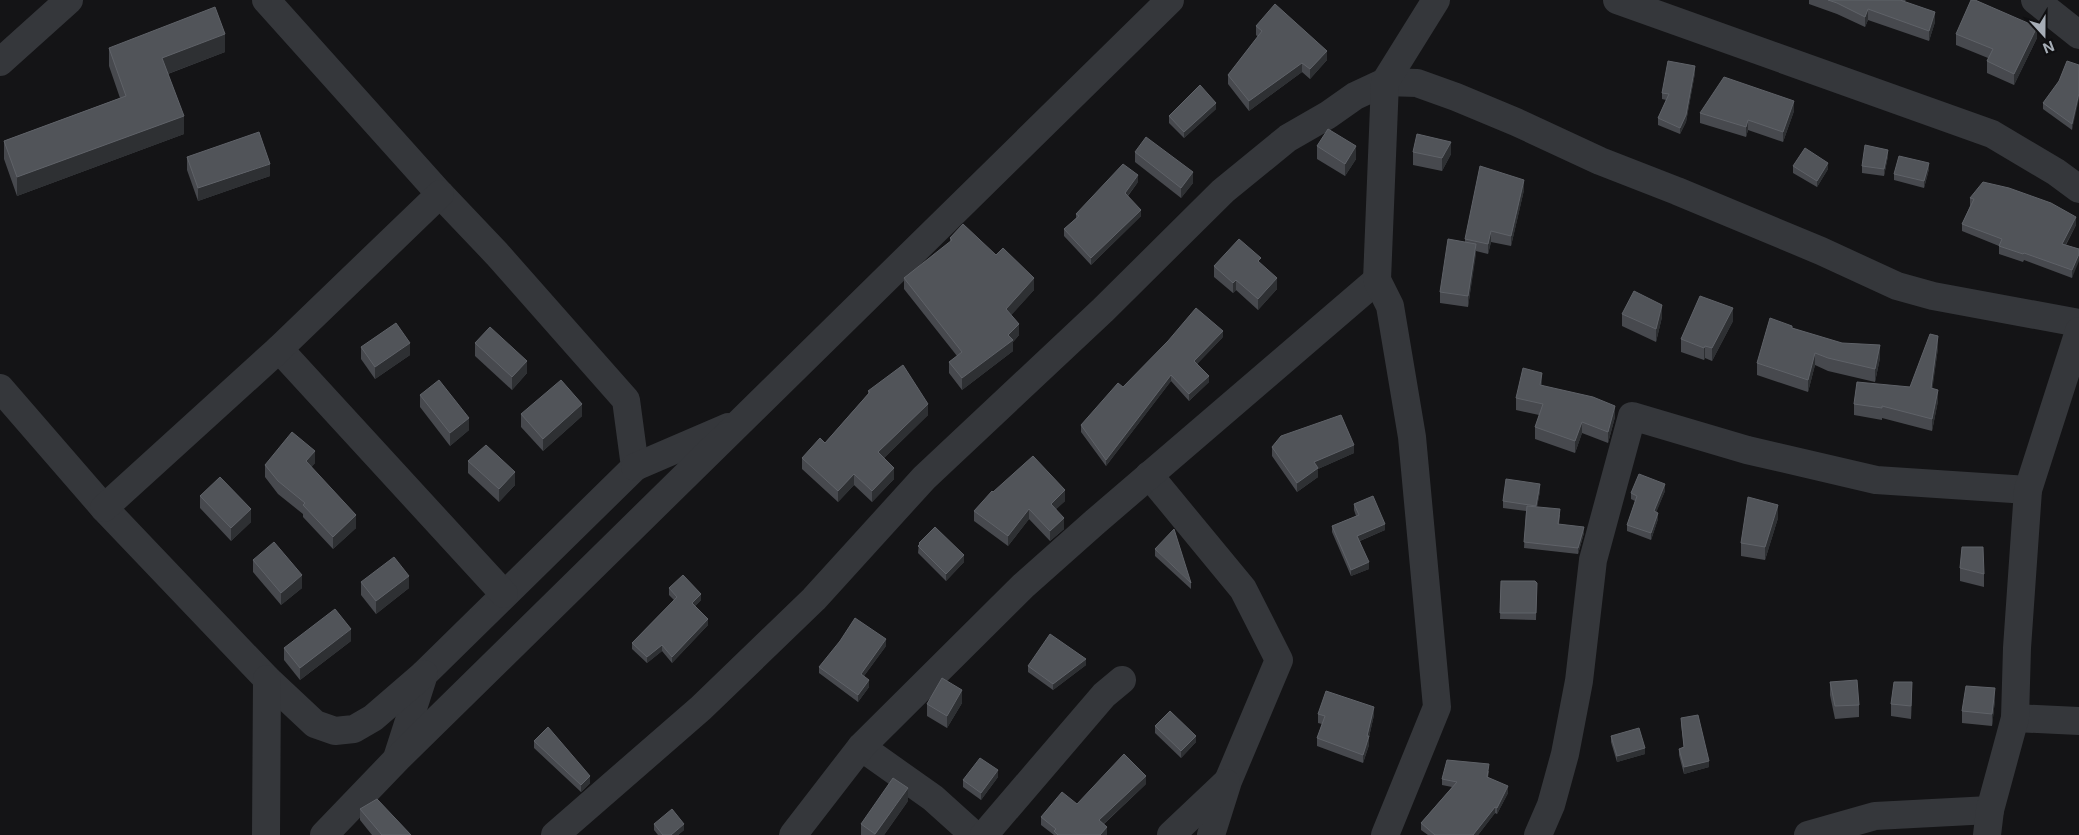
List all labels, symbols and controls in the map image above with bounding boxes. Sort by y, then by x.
north arrow [2019,10,2069,60]
text: N [2041,38,2057,57]

